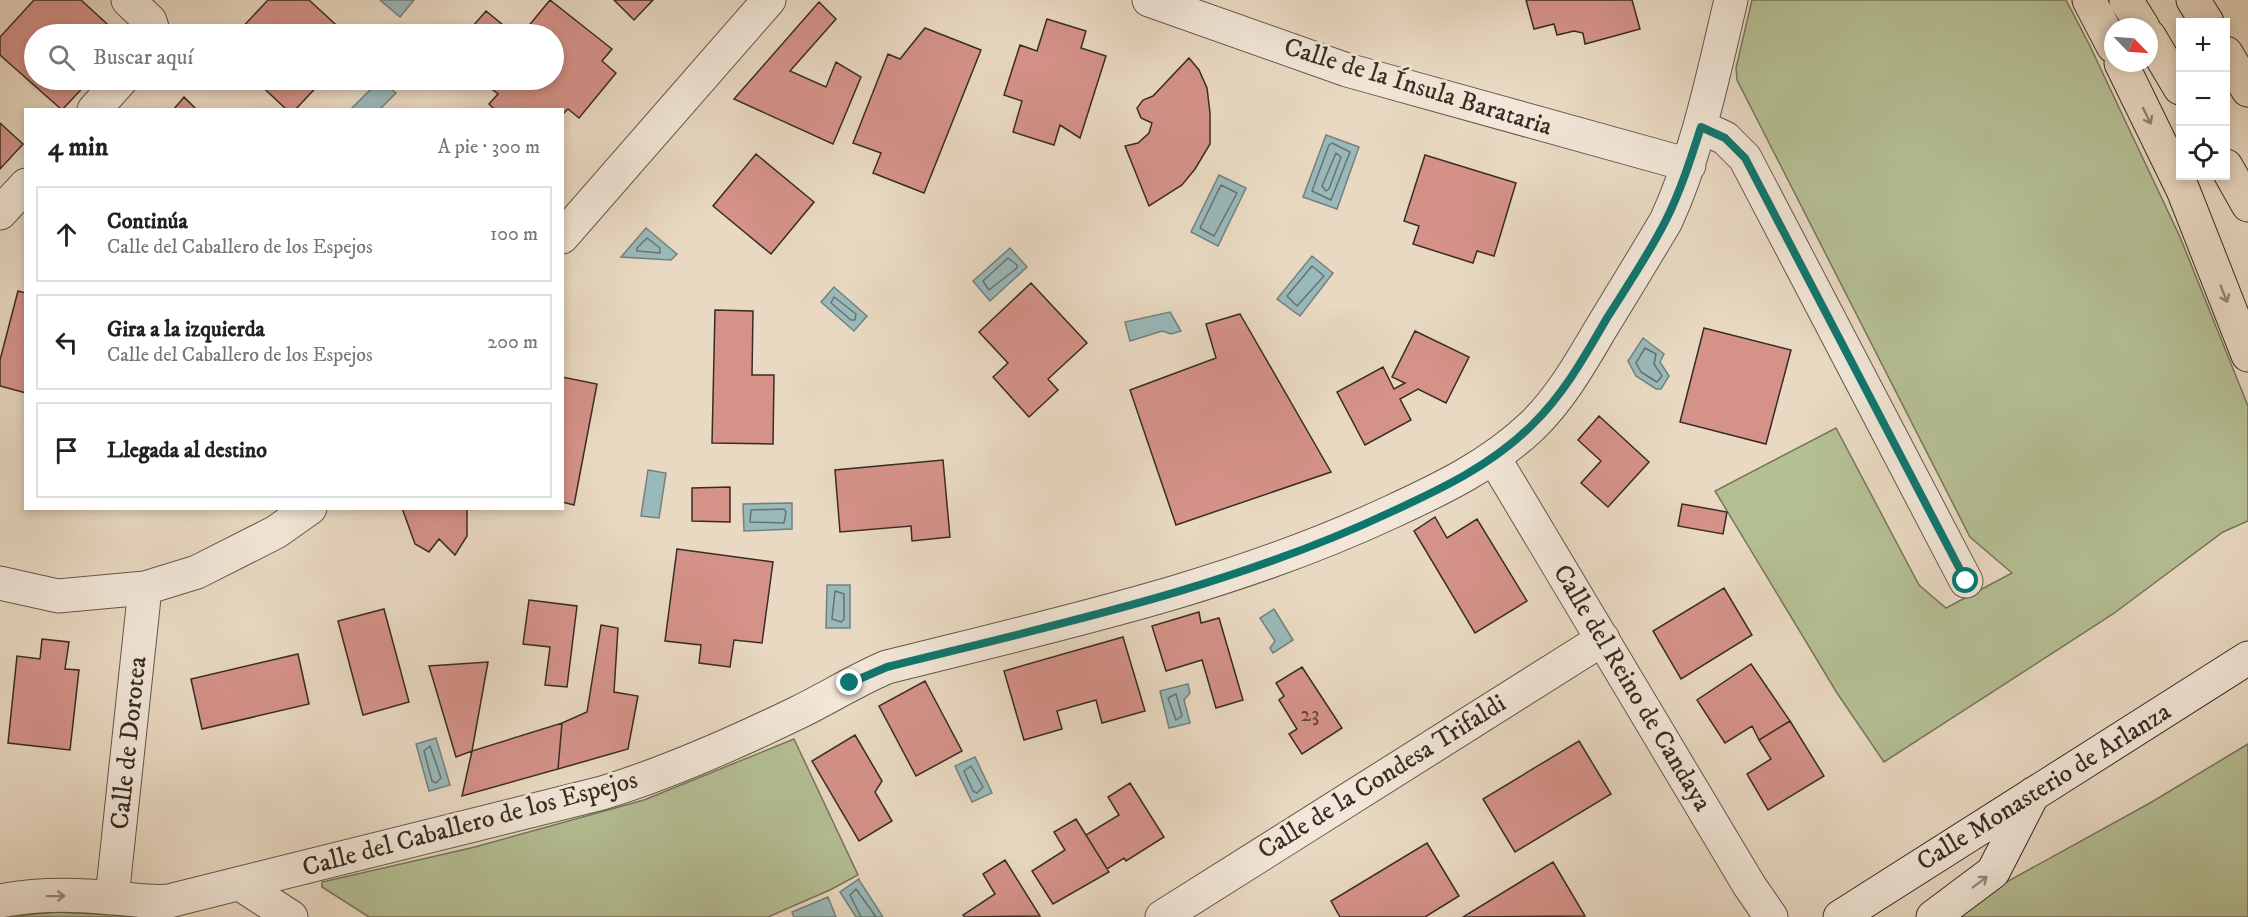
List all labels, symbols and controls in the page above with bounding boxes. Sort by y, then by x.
north arrow [2104,18,2158,72]
map controls [2176,18,2230,180]
button: + [2176,18,2230,72]
search box [24,24,564,90]
street label: Calle de la Ínsula Barataria [1280,29,1556,144]
icon: search [45,41,78,74]
text: Buscar aquí [93,44,193,71]
button: − [2176,72,2230,126]
one-way arrow [2141,106,2153,124]
button: locate [2176,126,2230,180]
text: 4 min [48,131,108,164]
text: A pie · 300 m [438,135,540,160]
text: Continúa [107,208,188,235]
icon: ahead [50,218,83,251]
text: 100 m [490,222,538,247]
text: Calle del Caballero de los Espejos [107,235,373,260]
one-way arrow [2219,285,2230,303]
text: Gira a la izquierda [107,316,265,343]
icon: left [50,326,83,359]
text: 200 m [487,330,538,355]
text: Calle del Caballero de los Espejos [107,343,373,368]
icon: arrive [50,434,83,467]
text: Llegada al destino [107,437,267,464]
street label: Calle del Reino de Candaya [1545,559,1719,817]
route start [1952,567,1978,593]
street label: Calle de Dorotea [104,655,154,831]
route end [836,669,862,695]
street label: Calle de la Condesa Trifaldi [1252,687,1512,867]
street label: Calle Monasterio de Arlanza [1911,695,2177,879]
house number: 23 [1300,701,1320,728]
street label: Calle del Caballero de los Espejos [299,763,641,885]
one-way arrow [1972,875,1988,888]
one-way arrow [45,890,65,902]

